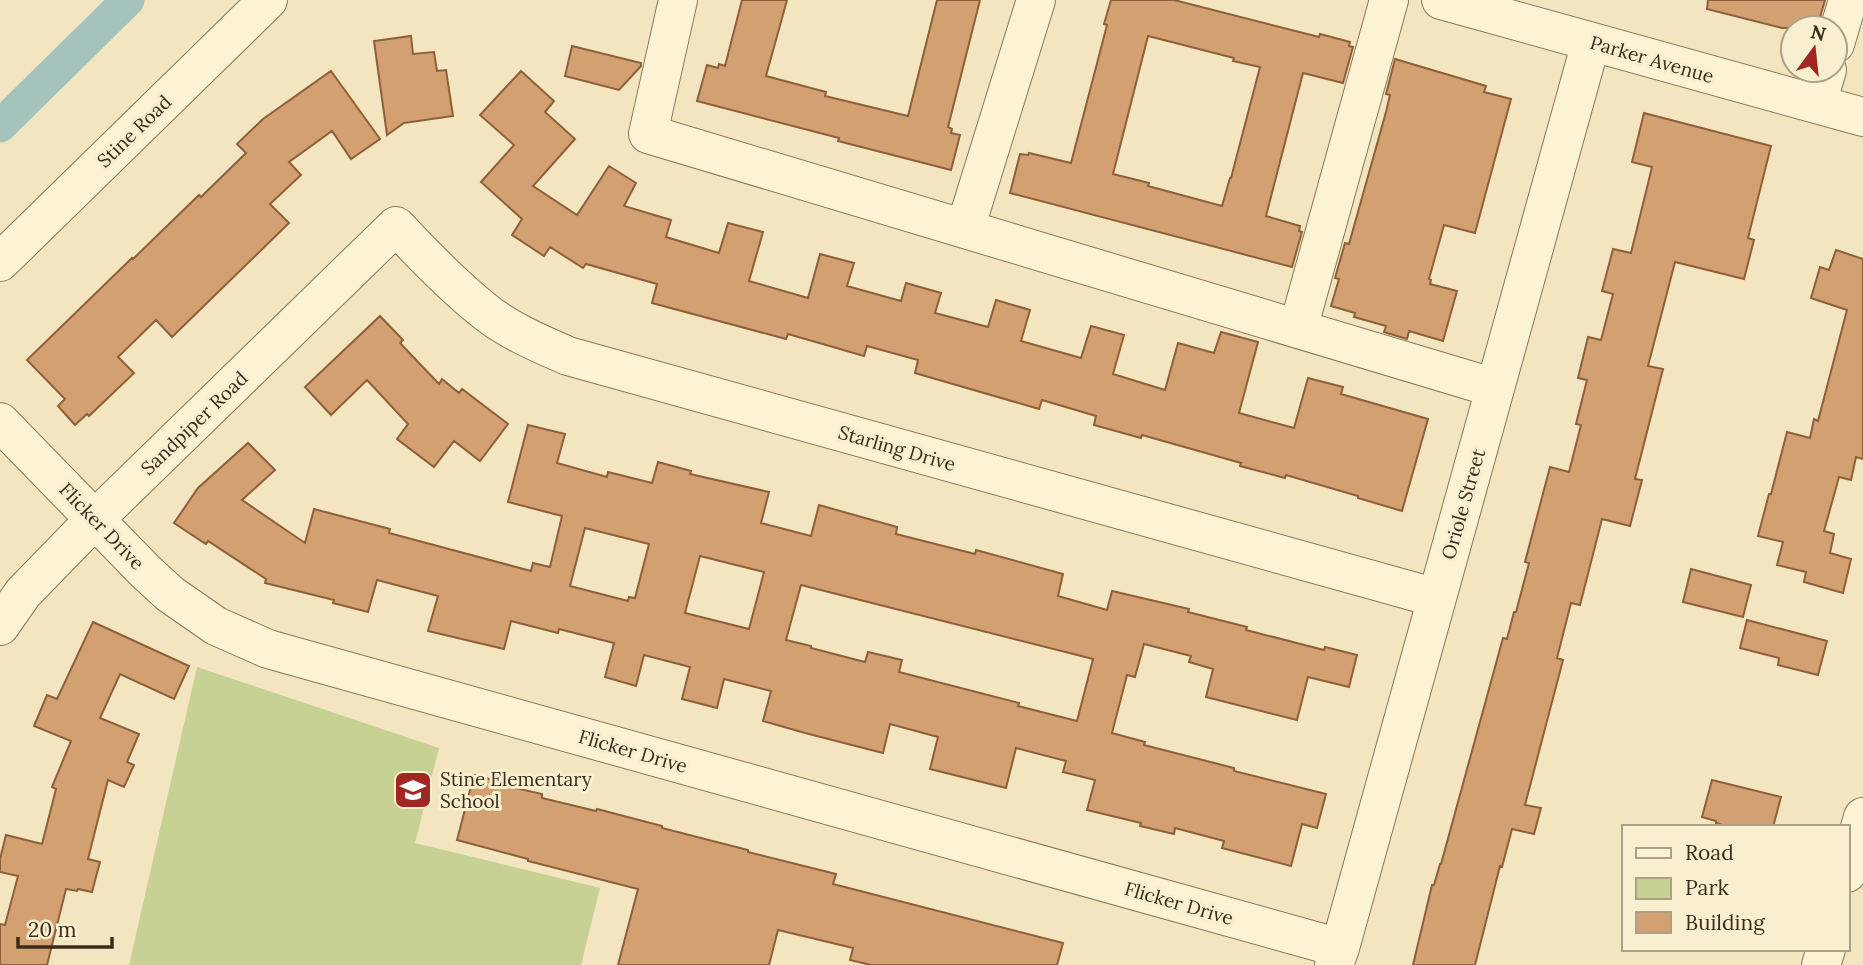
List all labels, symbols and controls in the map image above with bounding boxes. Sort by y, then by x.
north arrow [1779,14,1849,84]
text: N [1808,19,1829,46]
street label: Parker Avenue [1587,30,1717,88]
street label: Stine Road [92,90,176,172]
street label: Sandpiper Road [136,366,252,480]
street label: Starling Drive [835,420,959,476]
street label: Oriole Street [1436,445,1490,562]
street label: Flicker Drive [54,477,150,575]
street label: Flicker Drive [576,724,690,778]
place label: Stine Elementary School [440,767,592,813]
school or university icon: Stine Elementary School [392,769,434,811]
legend [1622,825,1849,951]
text: Road [1685,839,1734,866]
text: Park [1685,874,1729,901]
street label: Flicker Drive [1122,876,1236,930]
scale bar [18,906,112,950]
text: Building [1685,909,1765,936]
text: 20 m [28,916,77,943]

